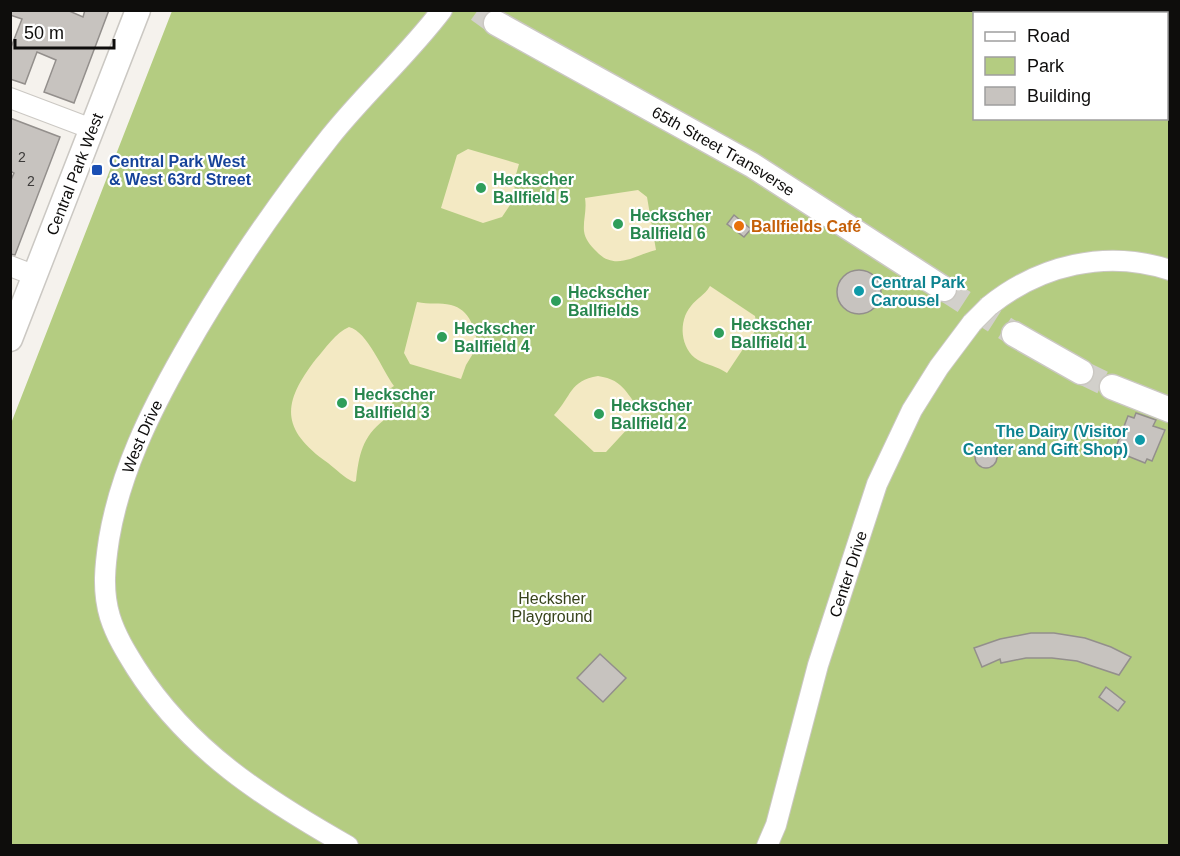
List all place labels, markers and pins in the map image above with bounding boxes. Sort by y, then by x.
place label: Central Park West & West 63rd Street [109,153,252,188]
marker: Central Park West & West 63rd Street [90,163,104,177]
place label: Heckscher Ballfield 5 [493,171,574,206]
marker: Heckscher Ballfield 5 [474,181,488,195]
place label: Heckscher Ballfield 6 [630,207,711,242]
marker: Heckscher Ballfield 6 [611,217,625,231]
place label: Ballfields Café [751,218,861,235]
marker: Ballfields Café [732,219,746,233]
place label: Central Park Carousel [871,274,965,309]
place label: Heckscher Ballfields [568,284,649,319]
marker: Central Park Carousel [852,284,866,298]
marker: Heckscher Ballfields [549,294,563,308]
place label: Heckscher Ballfield 1 [731,316,812,351]
place label: Heckscher Ballfield 4 [454,320,535,355]
marker: Heckscher Ballfield 1 [712,326,726,340]
marker: Heckscher Ballfield 4 [435,330,449,344]
place label: Heckscher Ballfield 3 [354,386,435,421]
marker: Heckscher Ballfield 3 [335,396,349,410]
place label: Heckscher Ballfield 2 [611,397,692,432]
marker: Heckscher Ballfield 2 [592,407,606,421]
place label: The Dairy (Visitor Center and Gift Shop) [963,423,1128,458]
marker: The Dairy (Visitor Center and Gift Shop) [1133,433,1147,447]

